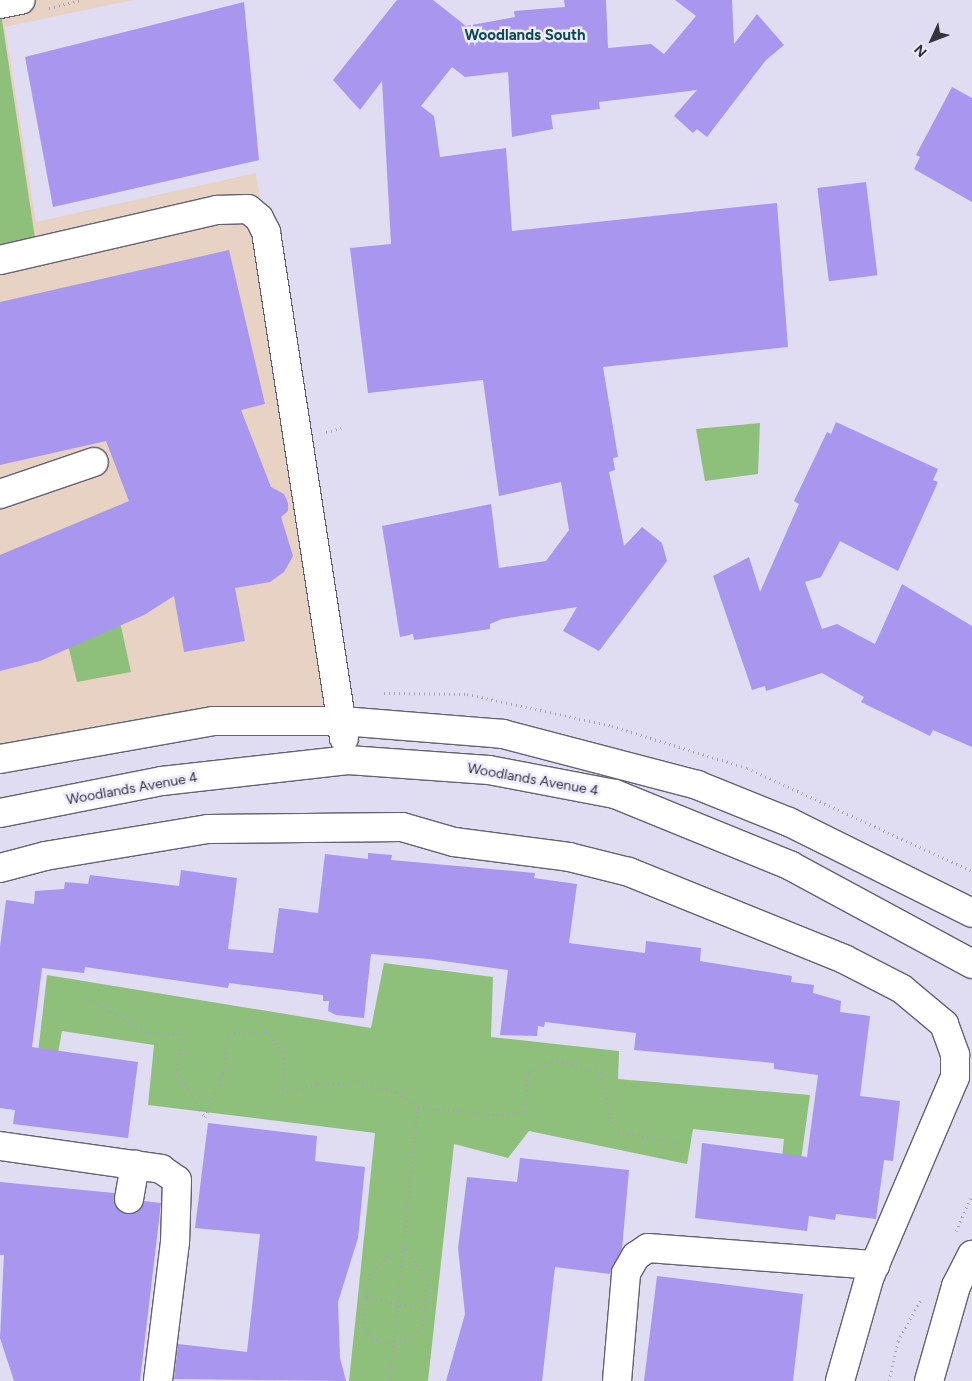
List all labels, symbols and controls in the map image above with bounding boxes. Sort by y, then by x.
north arrow [907,15,957,65]
district label: Woodlands South [464,27,586,45]
text: N [911,41,931,60]
street label: Woodlands Avenue 4 [466,760,600,800]
street label: Woodlands Avenue 4 [65,769,199,809]

